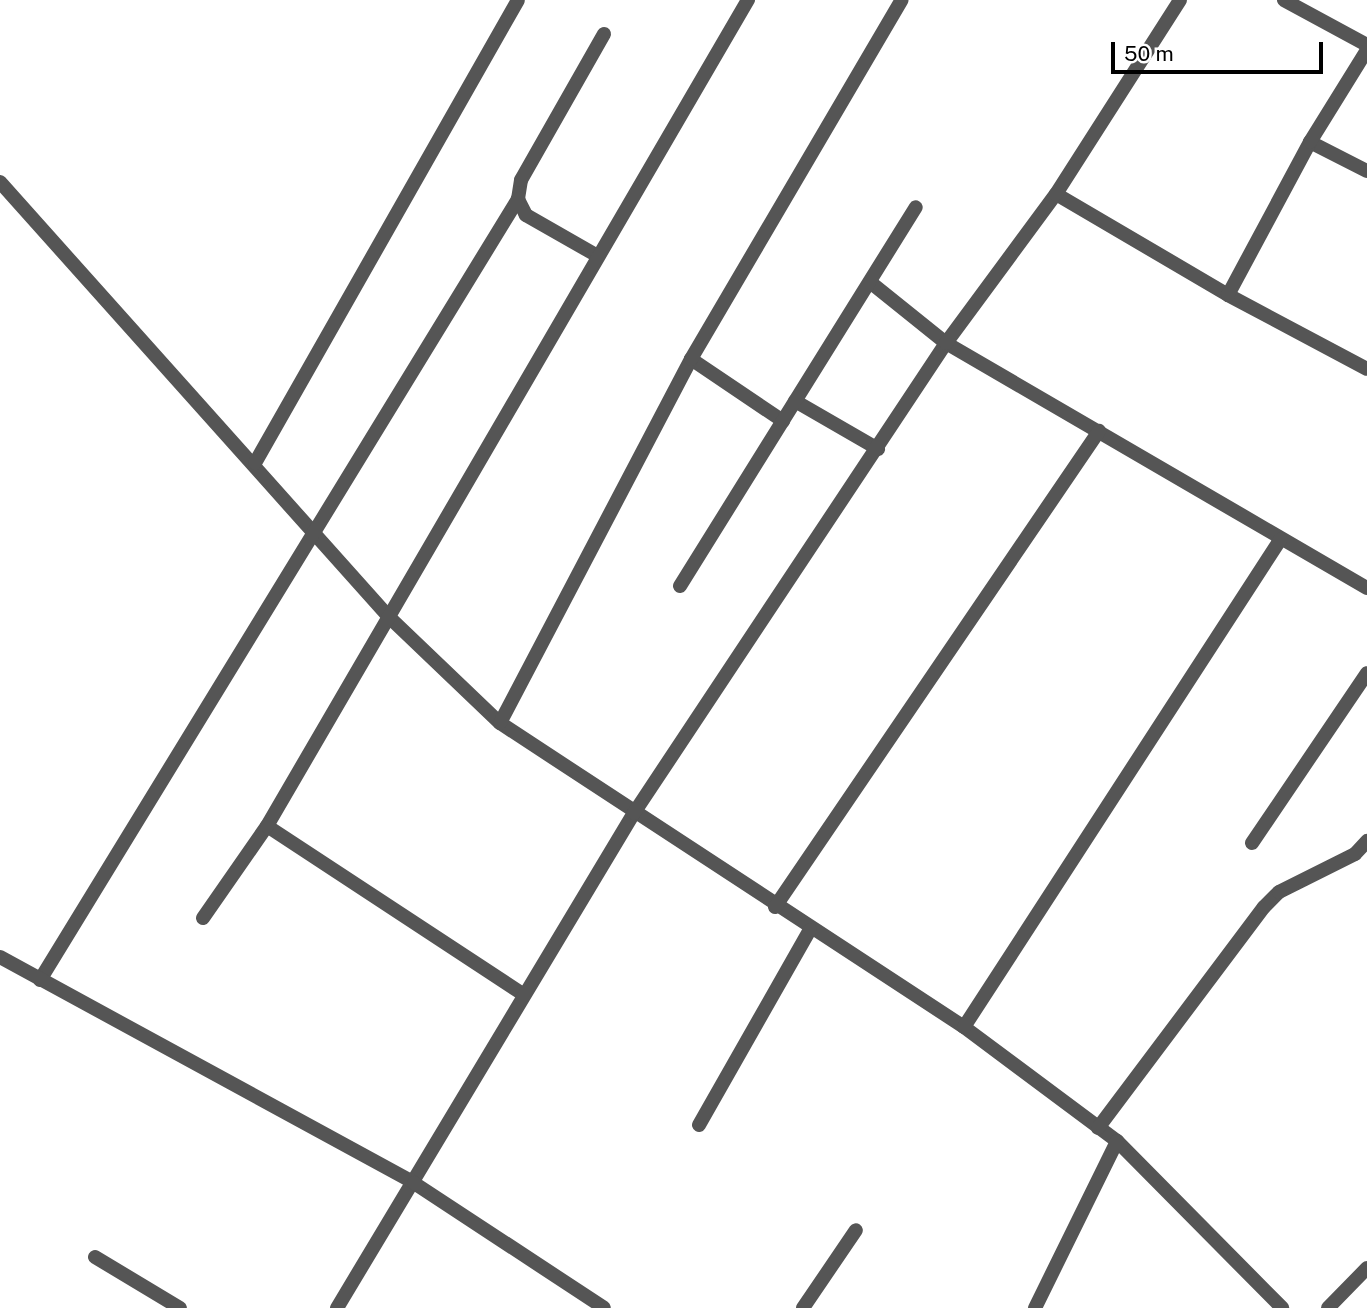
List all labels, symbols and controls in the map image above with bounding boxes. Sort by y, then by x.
scale bar [1115,28,1327,72]
text: 50 m [1124,41,1174,66]

